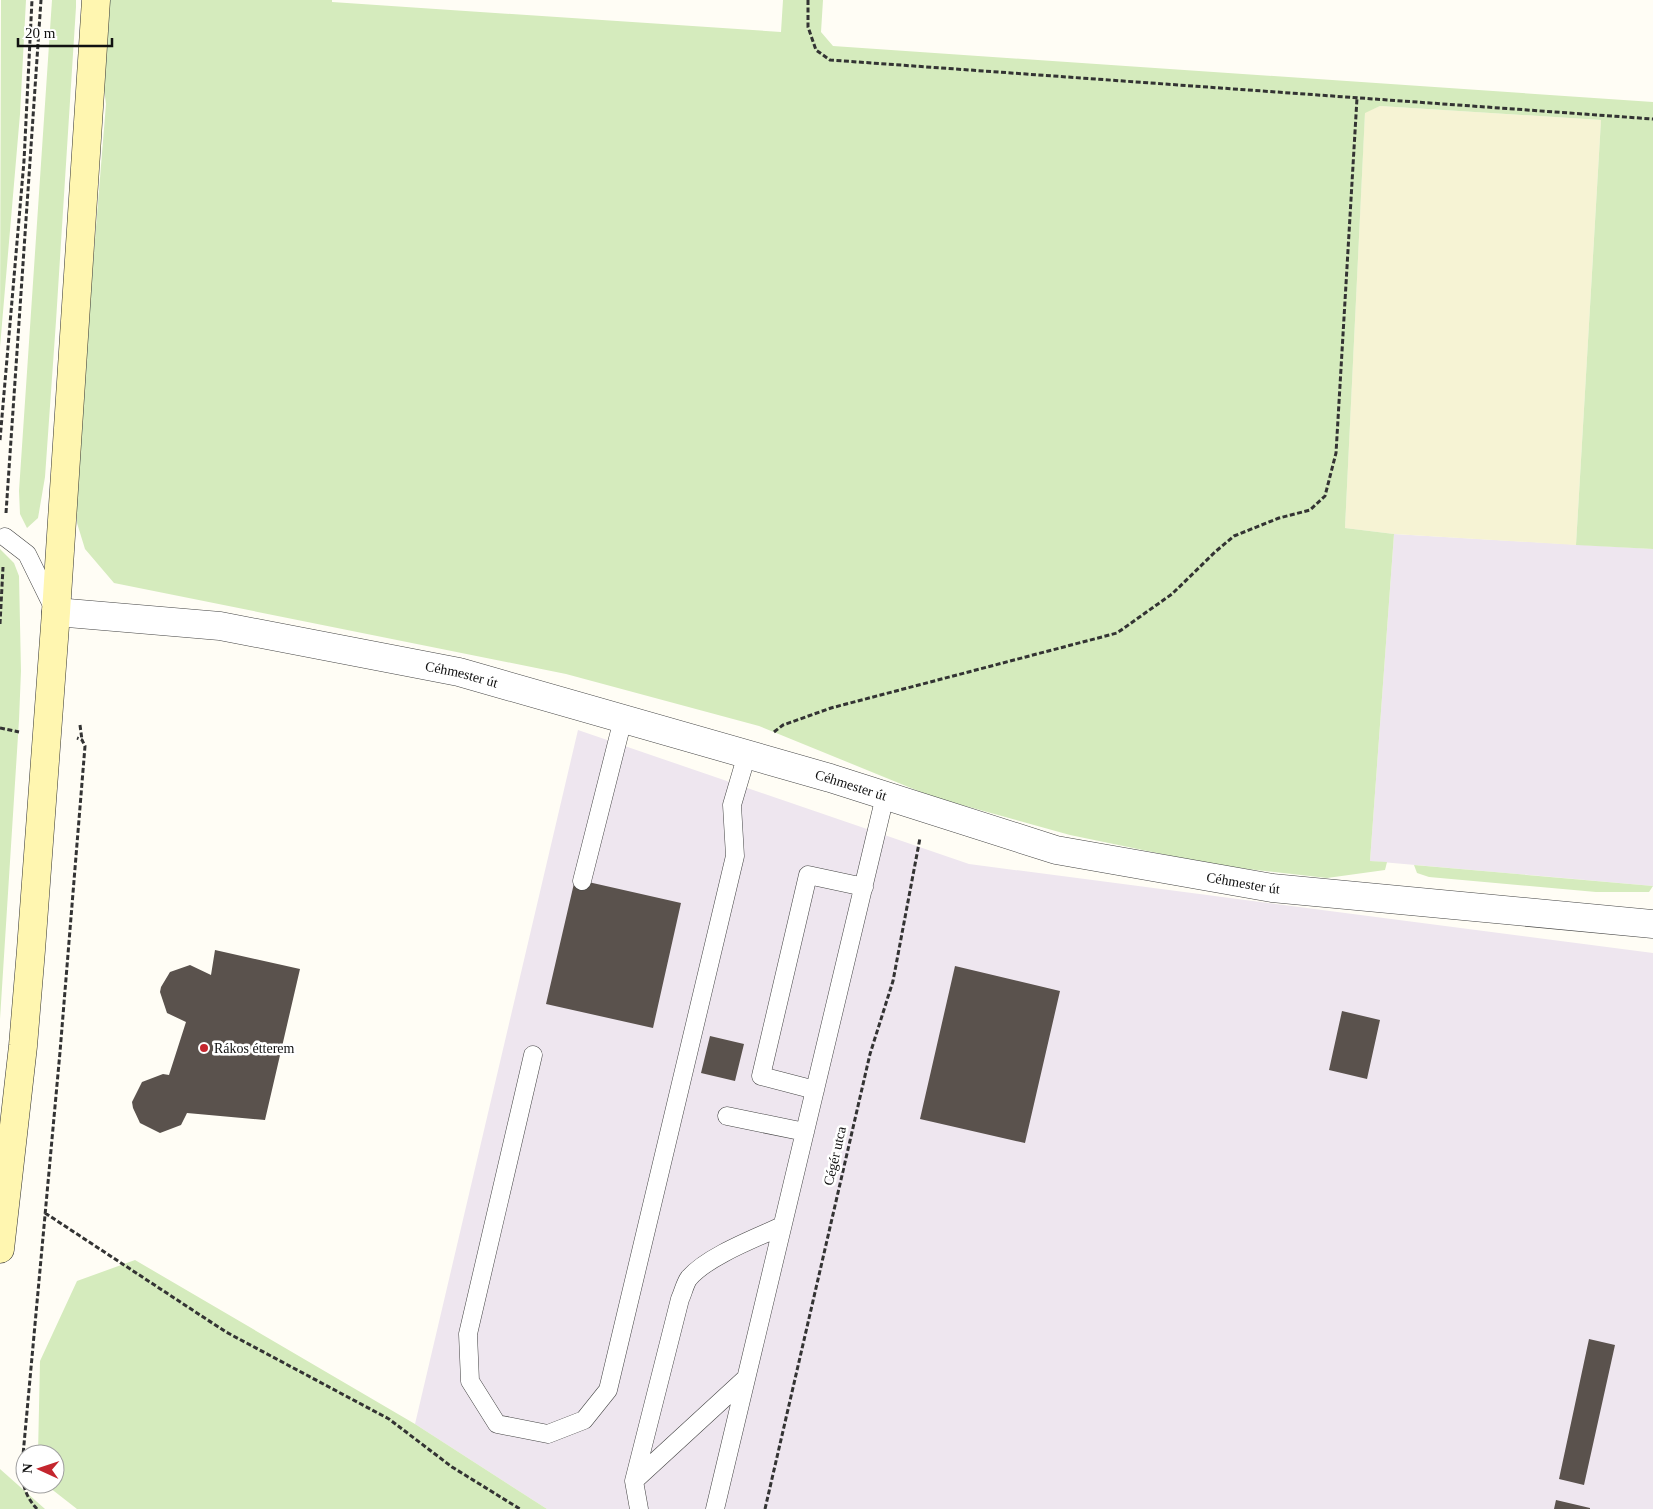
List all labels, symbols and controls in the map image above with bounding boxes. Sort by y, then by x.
scale bar [18,15,111,47]
text: 20 m [25,25,56,41]
street label: Céhmester út [424,658,500,690]
street label: Céhmester út [814,767,889,803]
street label: Céhmester út [1205,869,1281,896]
place label: Rákos étterem [214,1041,295,1056]
marker: Rákos étterem [198,1042,210,1054]
street label: Cégér utca [821,1124,849,1187]
north arrow [15,1444,65,1494]
text: N [20,1463,35,1474]

